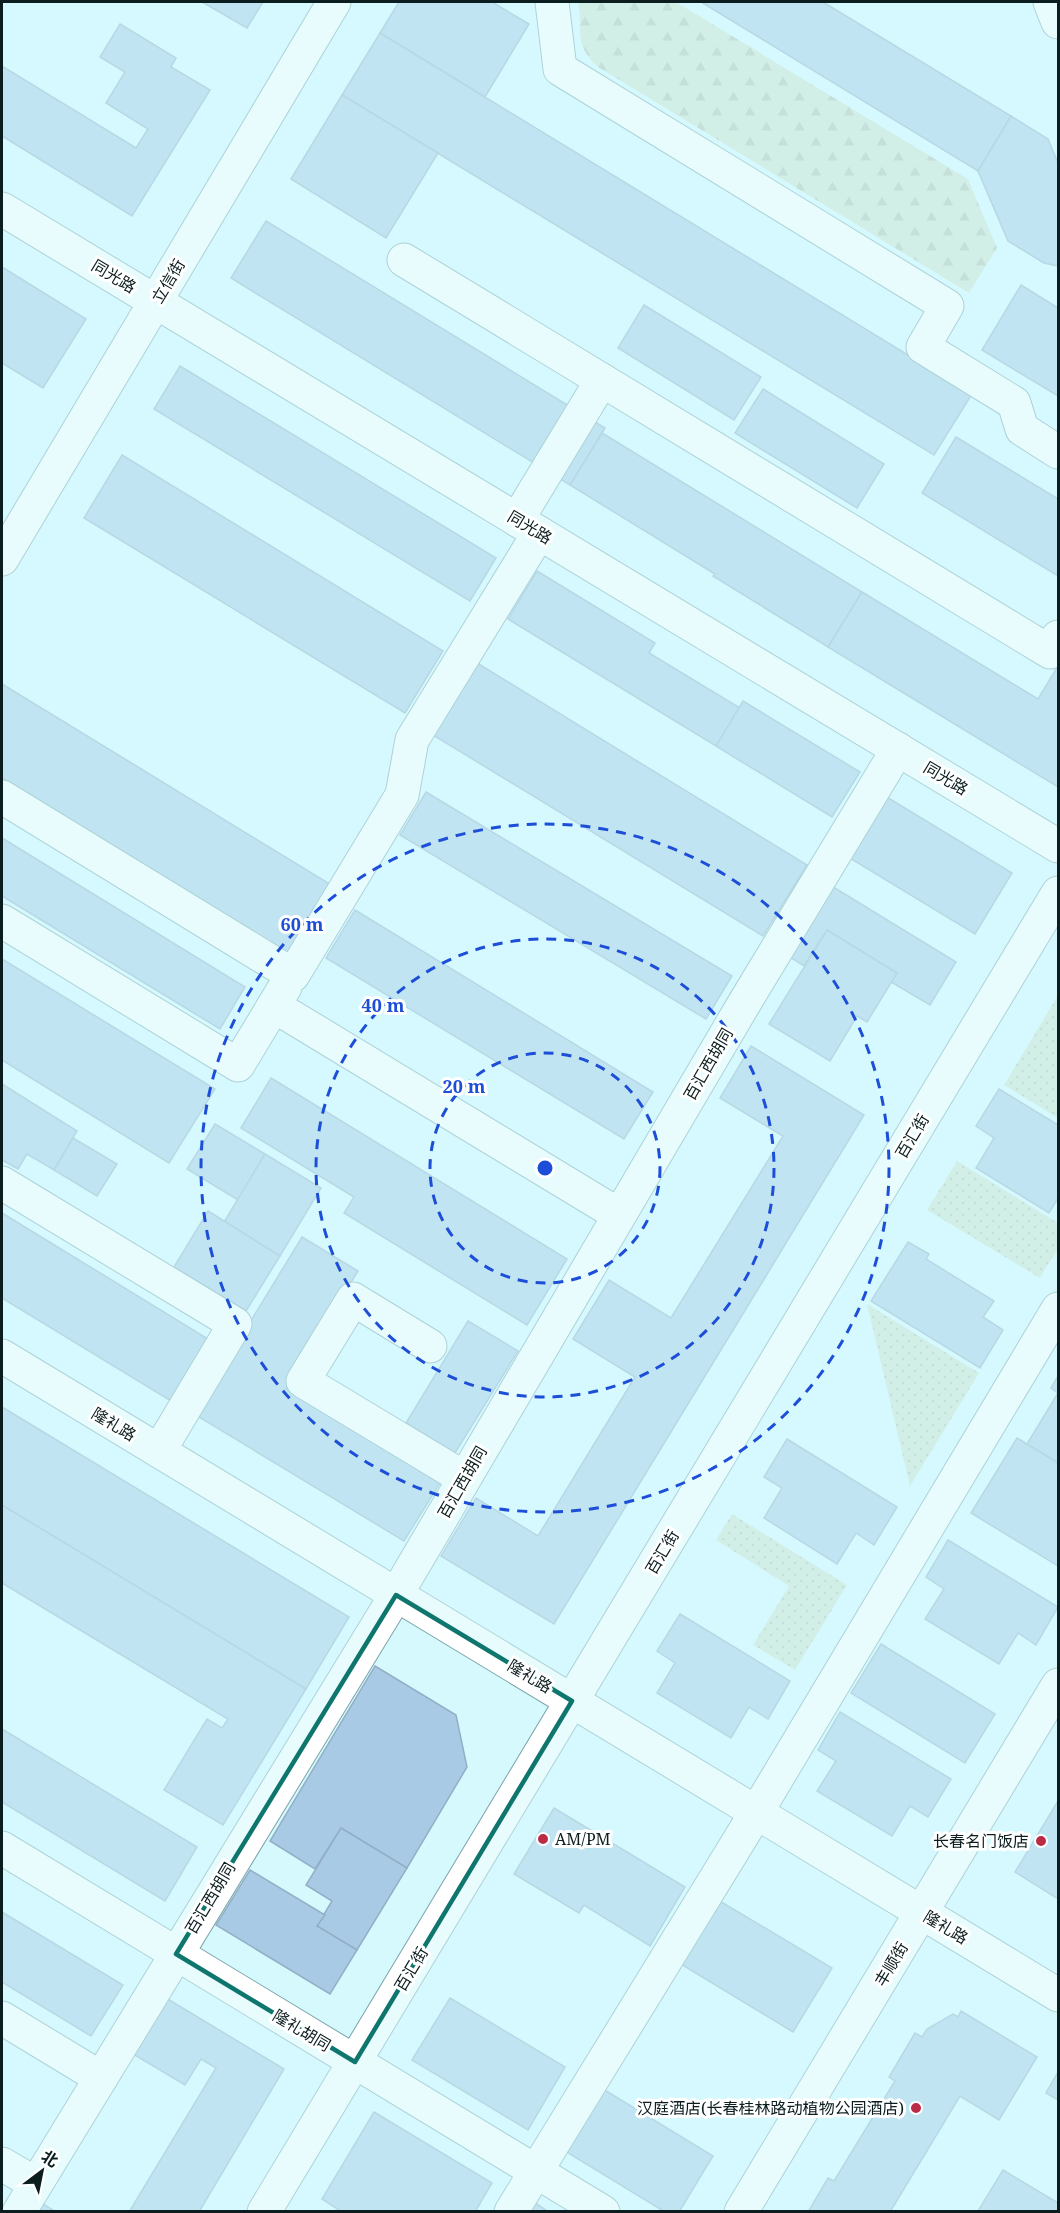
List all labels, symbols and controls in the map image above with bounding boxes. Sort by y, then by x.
street label: 同光路 [88,254,140,298]
street label: 立信街 [146,255,190,307]
street label: 同光路 [504,505,556,549]
street label: 同光路 [920,756,972,800]
text: 60 m [281,912,324,936]
text: 40 m [362,993,405,1017]
street label: 百汇西胡同 [678,1024,738,1104]
text: 20 m [443,1074,486,1098]
street label: 百汇街 [890,1110,934,1162]
centre of rings [535,1158,555,1178]
street label: 隆礼路 [88,1402,140,1446]
street label: 百汇西胡同 [432,1442,492,1522]
street label: 百汇街 [640,1526,684,1578]
street label: 隆礼路 [504,1654,556,1698]
place label: AM/PM [555,1828,611,1850]
place label: 长春名门饭店 [933,1830,1029,1852]
marker: AM/PM [536,1832,550,1846]
marker: 长春名门饭店 [1034,1834,1048,1848]
street label: 百汇西胡同 [180,1858,240,1938]
street label: 隆礼路 [920,1905,972,1949]
street label: 丰顺街 [869,1938,913,1990]
street label: 百汇街 [389,1943,433,1995]
street label: 隆礼胡同 [269,2004,335,2056]
place label: 汉庭酒店(长春桂林路动植物公园酒店) [637,2097,904,2119]
marker: 汉庭酒店(长春桂林路动植物公园酒店) [909,2101,923,2115]
north arrow [12,2141,72,2201]
text: 北 [37,2145,63,2172]

